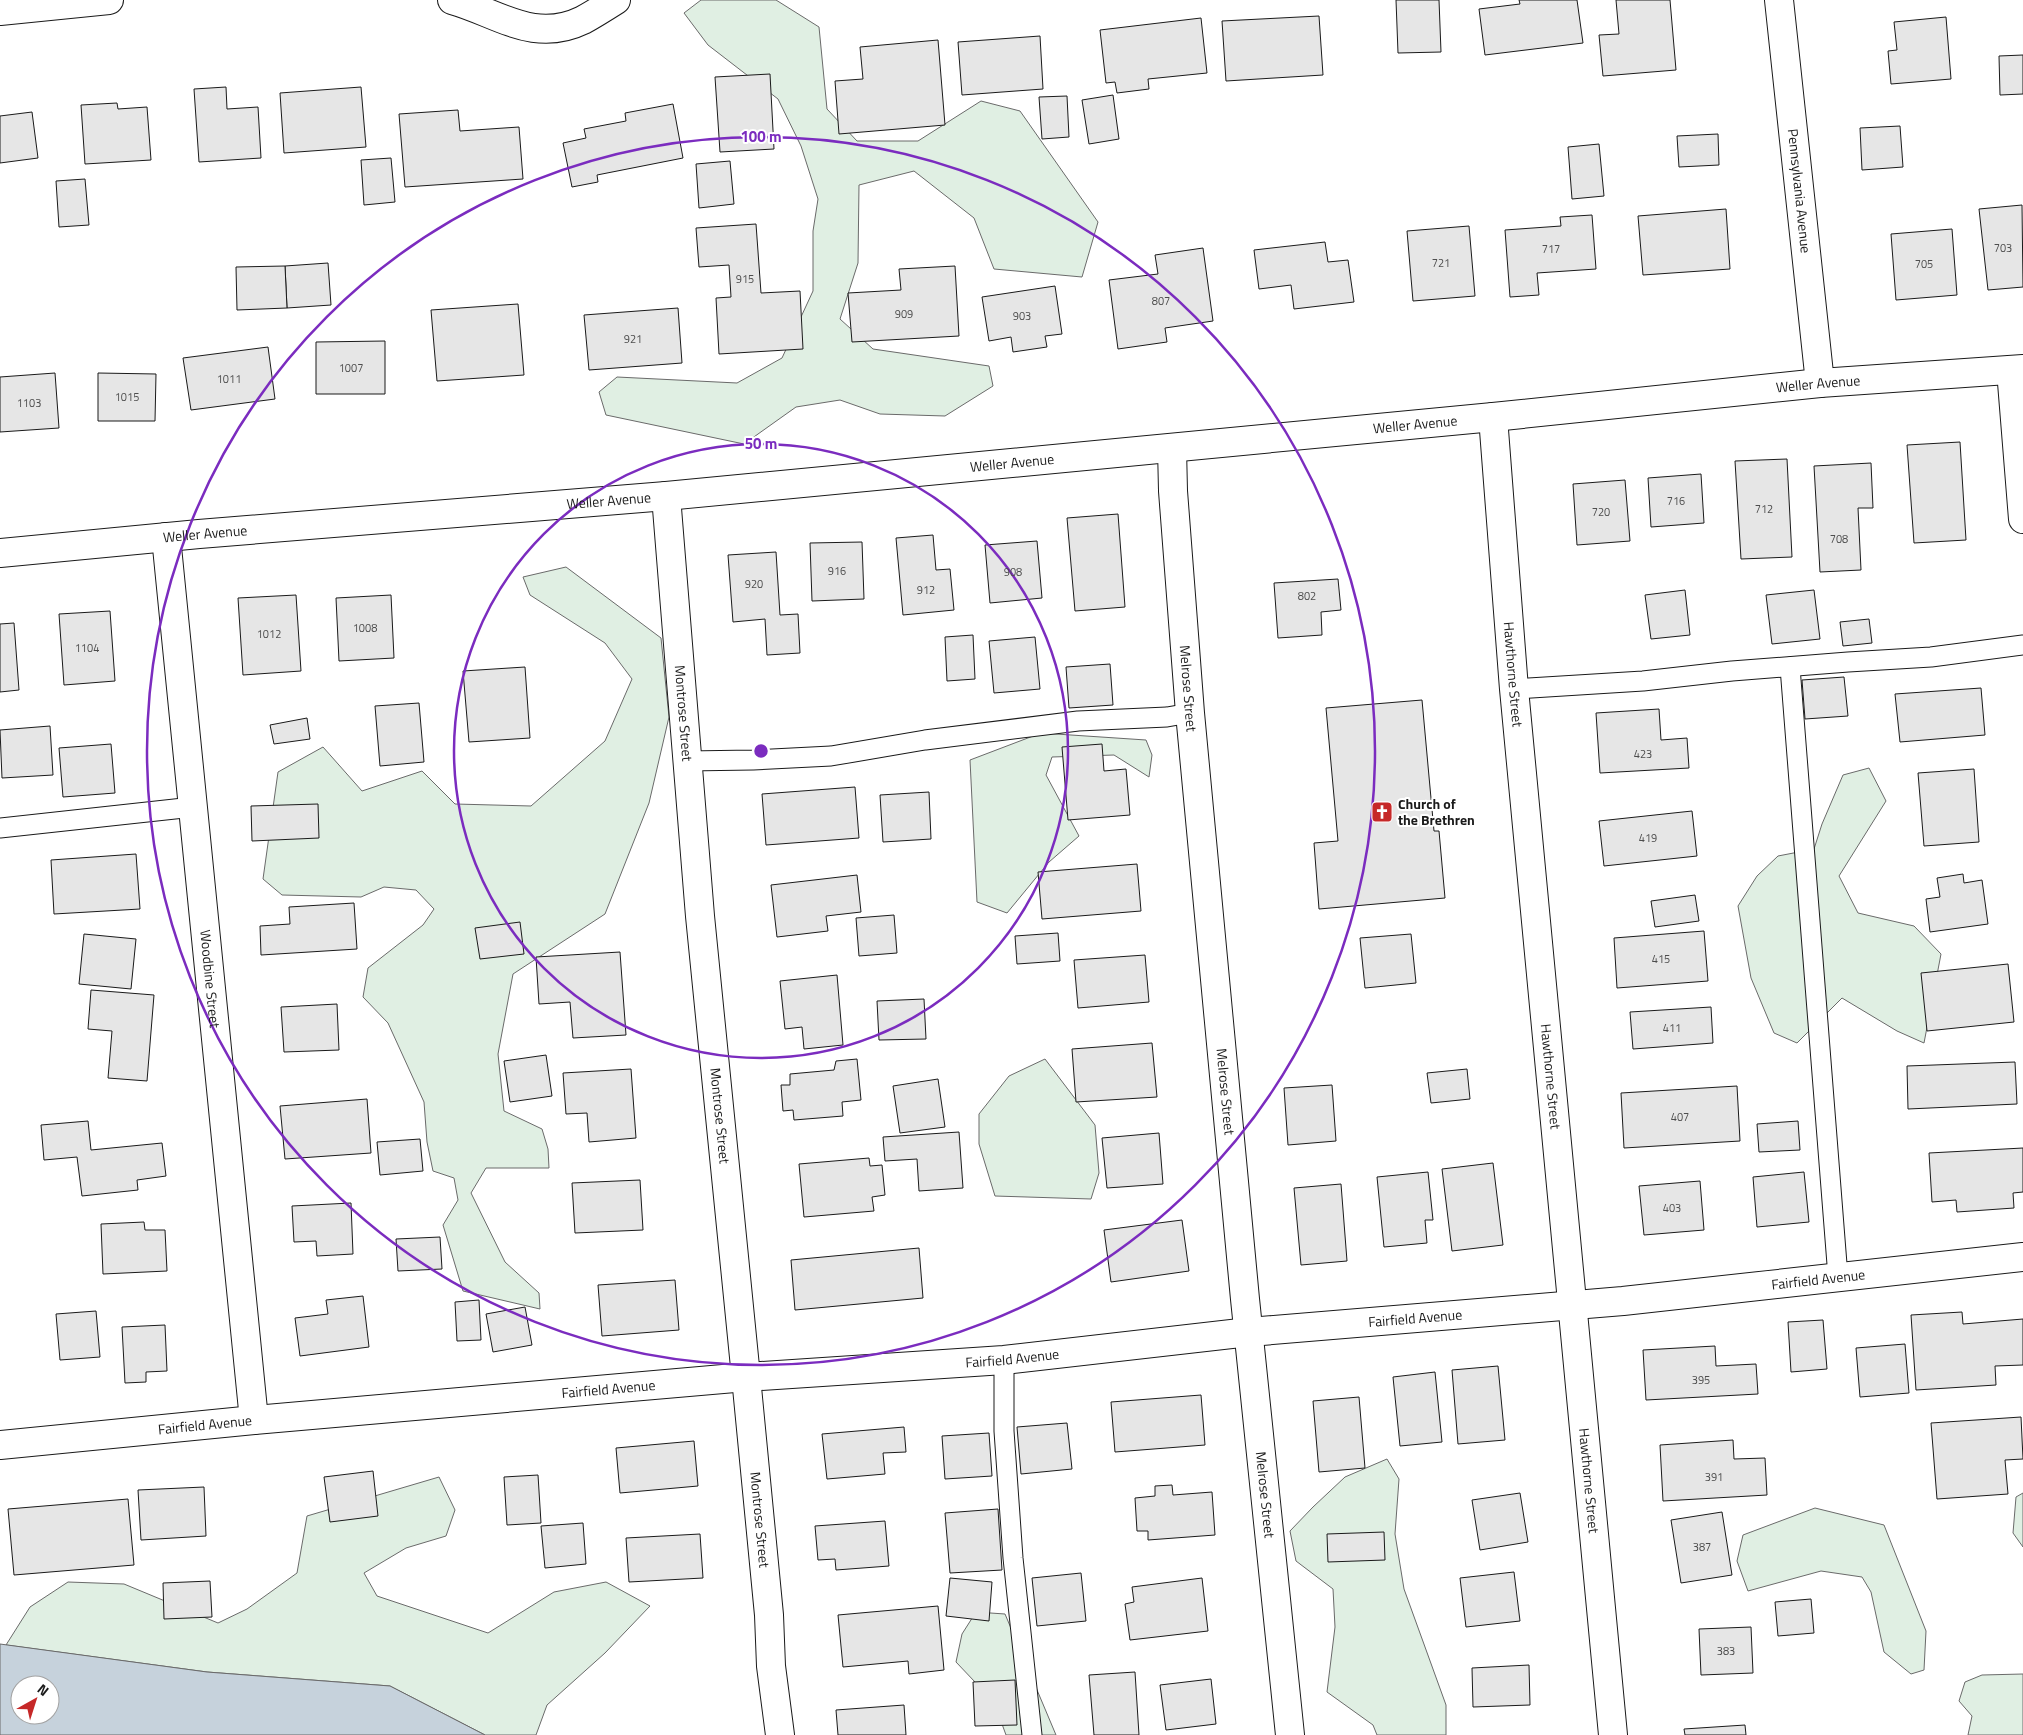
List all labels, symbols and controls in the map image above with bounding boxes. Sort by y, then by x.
text: 100 m [740,125,782,148]
street label: Pennsylvania Avenue [1783,128,1817,254]
house number: 703 [1994,240,2012,256]
house number: 717 [1542,241,1560,257]
house number: 721 [1432,255,1450,271]
house number: 705 [1915,256,1933,272]
house number: 915 [736,271,754,287]
house number: 807 [1152,293,1170,309]
house number: 909 [895,306,913,322]
house number: 903 [1013,308,1031,324]
house number: 921 [624,331,642,347]
house number: 1007 [339,360,363,376]
street label: Weller Avenue [1775,369,1861,398]
house number: 1011 [217,371,241,387]
house number: 1015 [115,389,139,405]
house number: 1103 [17,395,41,411]
street label: Weller Avenue [1372,409,1458,438]
text: 50 m [745,432,777,455]
street label: Weller Avenue [969,448,1055,477]
street label: Weller Avenue [566,486,652,514]
house number: 716 [1667,493,1685,509]
house number: 712 [1755,501,1773,517]
house number: 720 [1592,504,1610,520]
street label: Weller Avenue [162,519,248,547]
house number: 708 [1830,531,1848,547]
house number: 916 [828,563,846,579]
house number: 908 [1004,564,1022,580]
house number: 920 [745,576,763,592]
house number: 912 [917,582,935,598]
house number: 802 [1298,588,1316,604]
house number: 1008 [353,620,377,636]
street label: Hawthorne Street [1499,621,1529,728]
house number: 1012 [257,626,281,642]
house number: 1104 [75,640,99,656]
street label: Melrose Street [1175,644,1203,733]
street label: Montrose Street [670,664,698,762]
centre of rings [752,742,770,760]
house number: 423 [1634,746,1652,762]
place label: Church of the Brethren [1398,793,1475,830]
church icon: Church of the Brethren [1370,800,1394,824]
house number: 419 [1639,830,1657,846]
street label: Woodbine Street [195,929,226,1029]
house number: 415 [1652,951,1670,967]
house number: 411 [1663,1020,1681,1036]
street label: Hawthorne Street [1536,1023,1567,1130]
street label: Melrose Street [1212,1047,1241,1136]
street label: Montrose Street [705,1067,736,1165]
house number: 407 [1671,1109,1689,1125]
house number: 403 [1663,1200,1681,1216]
street label: Fairfield Avenue [1770,1263,1866,1295]
street label: Fairfield Avenue [1367,1303,1463,1332]
street label: Fairfield Avenue [965,1343,1060,1373]
house number: 395 [1692,1372,1710,1388]
street label: Fairfield Avenue [561,1374,656,1403]
street label: Fairfield Avenue [157,1409,253,1439]
street label: Hawthorne Street [1574,1427,1605,1534]
street label: Melrose Street [1251,1450,1281,1539]
house number: 391 [1705,1469,1723,1485]
street label: Montrose Street [745,1471,775,1569]
house number: 387 [1693,1539,1711,1555]
house number: 383 [1717,1643,1735,1659]
north arrow [10,1675,60,1725]
text: N [33,1678,54,1701]

